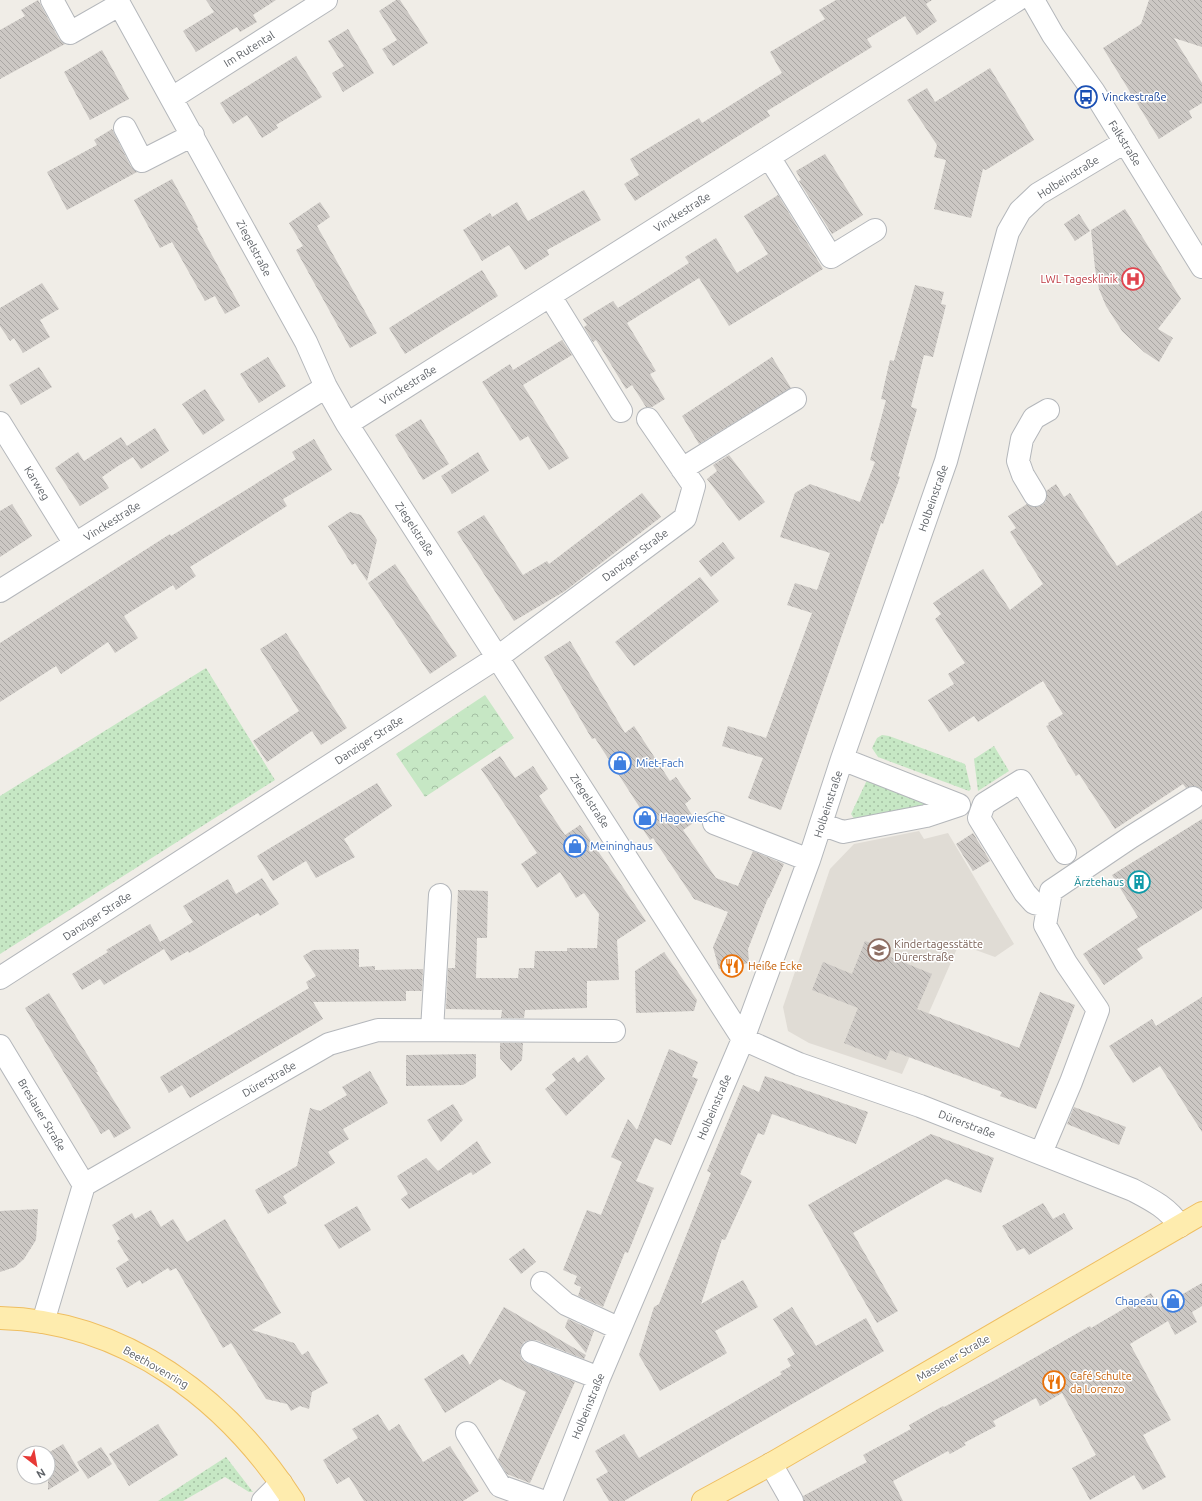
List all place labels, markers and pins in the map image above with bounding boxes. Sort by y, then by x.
bus stop icon: Vinckestraße [1073,84,1099,110]
place label: Vinckestraße [1102,91,1166,103]
hospital icon: LWL Tagesklinik [1120,266,1146,292]
place label: LWL Tagesklinik [1040,273,1118,285]
shop icon: Miet-Fach [607,750,633,776]
place label: Miet-Fach [636,757,684,769]
shop icon: Hagewiesche [632,805,658,831]
place label: Hagewiesche [660,812,725,824]
shop icon: Meininghaus [562,833,588,859]
place label: Meininghaus [590,840,653,852]
building icon: Ärztehaus [1126,869,1152,895]
place label: Ärztehaus [1074,876,1124,888]
school or university icon: Kindertagesstätte Dürerstraße [866,937,892,963]
place label: Kindertagesstätte Dürerstraße [894,938,983,963]
restaurant icon: Heiße Ecke [719,953,745,979]
place label: Heiße Ecke [748,960,802,972]
shop icon: Chapeau [1160,1288,1186,1314]
place label: Chapeau [1115,1295,1158,1307]
restaurant icon: Café Schulte da Lorenzo [1041,1369,1067,1395]
place label: Café Schulte da Lorenzo [1070,1370,1132,1395]

